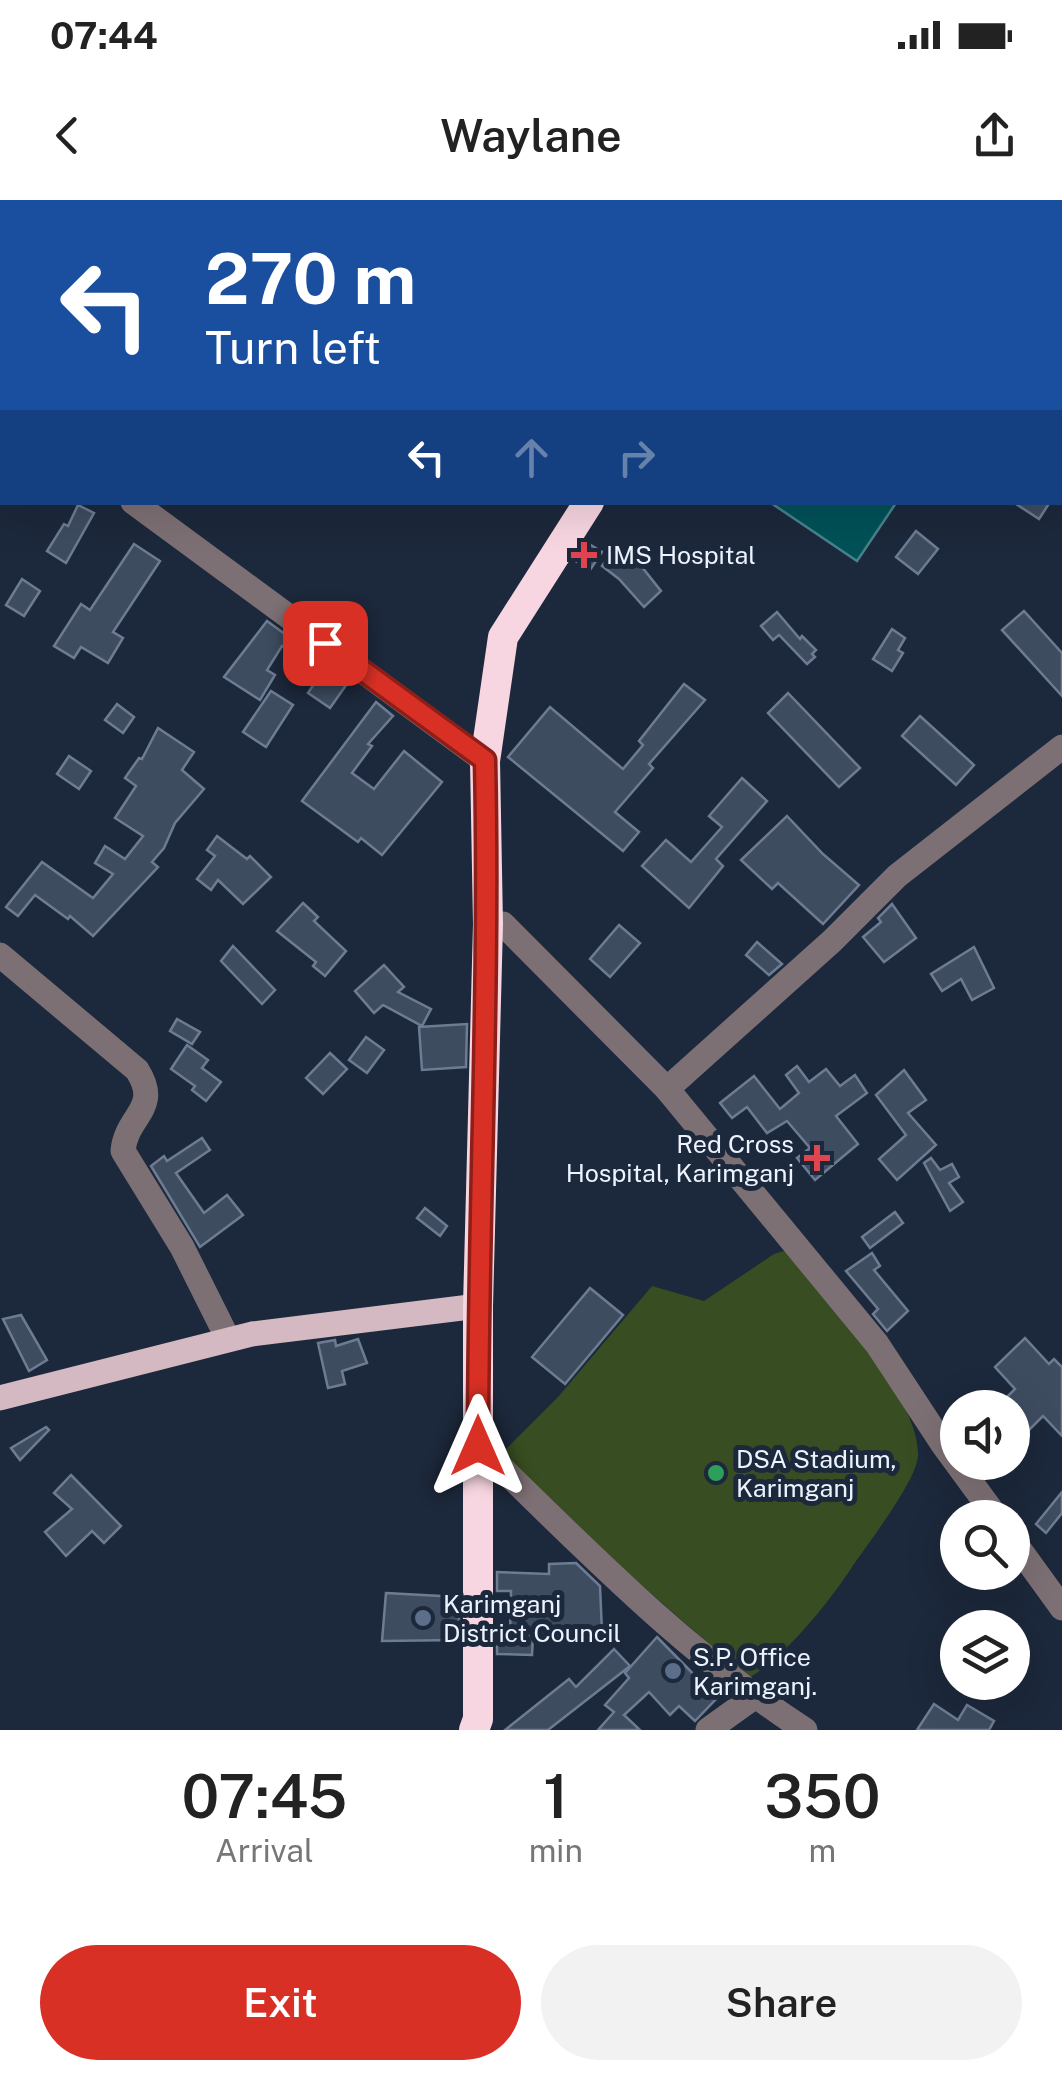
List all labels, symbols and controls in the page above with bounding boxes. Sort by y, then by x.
text: 07:44 [50,13,158,58]
icon: back [40,108,95,163]
icon: share [967,108,1022,163]
text: Waylane [440,109,622,162]
text: 270 m [205,237,416,320]
icon: left [40,240,170,370]
text: Turn left [205,321,381,374]
icon: left [399,430,454,485]
icon: ahead [504,430,559,485]
icon: right [609,430,664,485]
place label: IMS Hospital [606,540,756,570]
marker: IMS Hospital [571,542,597,568]
pin [283,601,368,686]
icon: arrive [298,616,353,671]
place label: Red Cross Hospital, Karimganj [566,1129,794,1188]
marker: Red Cross Hospital, Karimganj [804,1145,830,1171]
map controls [940,1390,1030,1700]
button: sound [940,1390,1030,1480]
position arrow [426,1394,530,1498]
place label: DSA Stadium, Karimganj [736,1444,897,1503]
marker: DSA Stadium, Karimganj [705,1462,727,1484]
button: search [940,1500,1030,1590]
place label: Karimganj District Council [443,1589,621,1648]
marker: Karimganj District Council [412,1607,434,1629]
button: layers [940,1610,1030,1700]
place label: S.P. Office Karimganj. [693,1642,817,1701]
marker: S.P. Office Karimganj. [662,1660,684,1682]
text: 07:45 [181,1761,347,1832]
text: 1 [543,1761,568,1832]
text: 350 [764,1761,881,1832]
text: Arrival [215,1832,314,1869]
text: min [529,1832,583,1869]
text: m [809,1832,836,1869]
button: Exit [40,1945,521,2060]
button: Share [541,1945,1022,2060]

